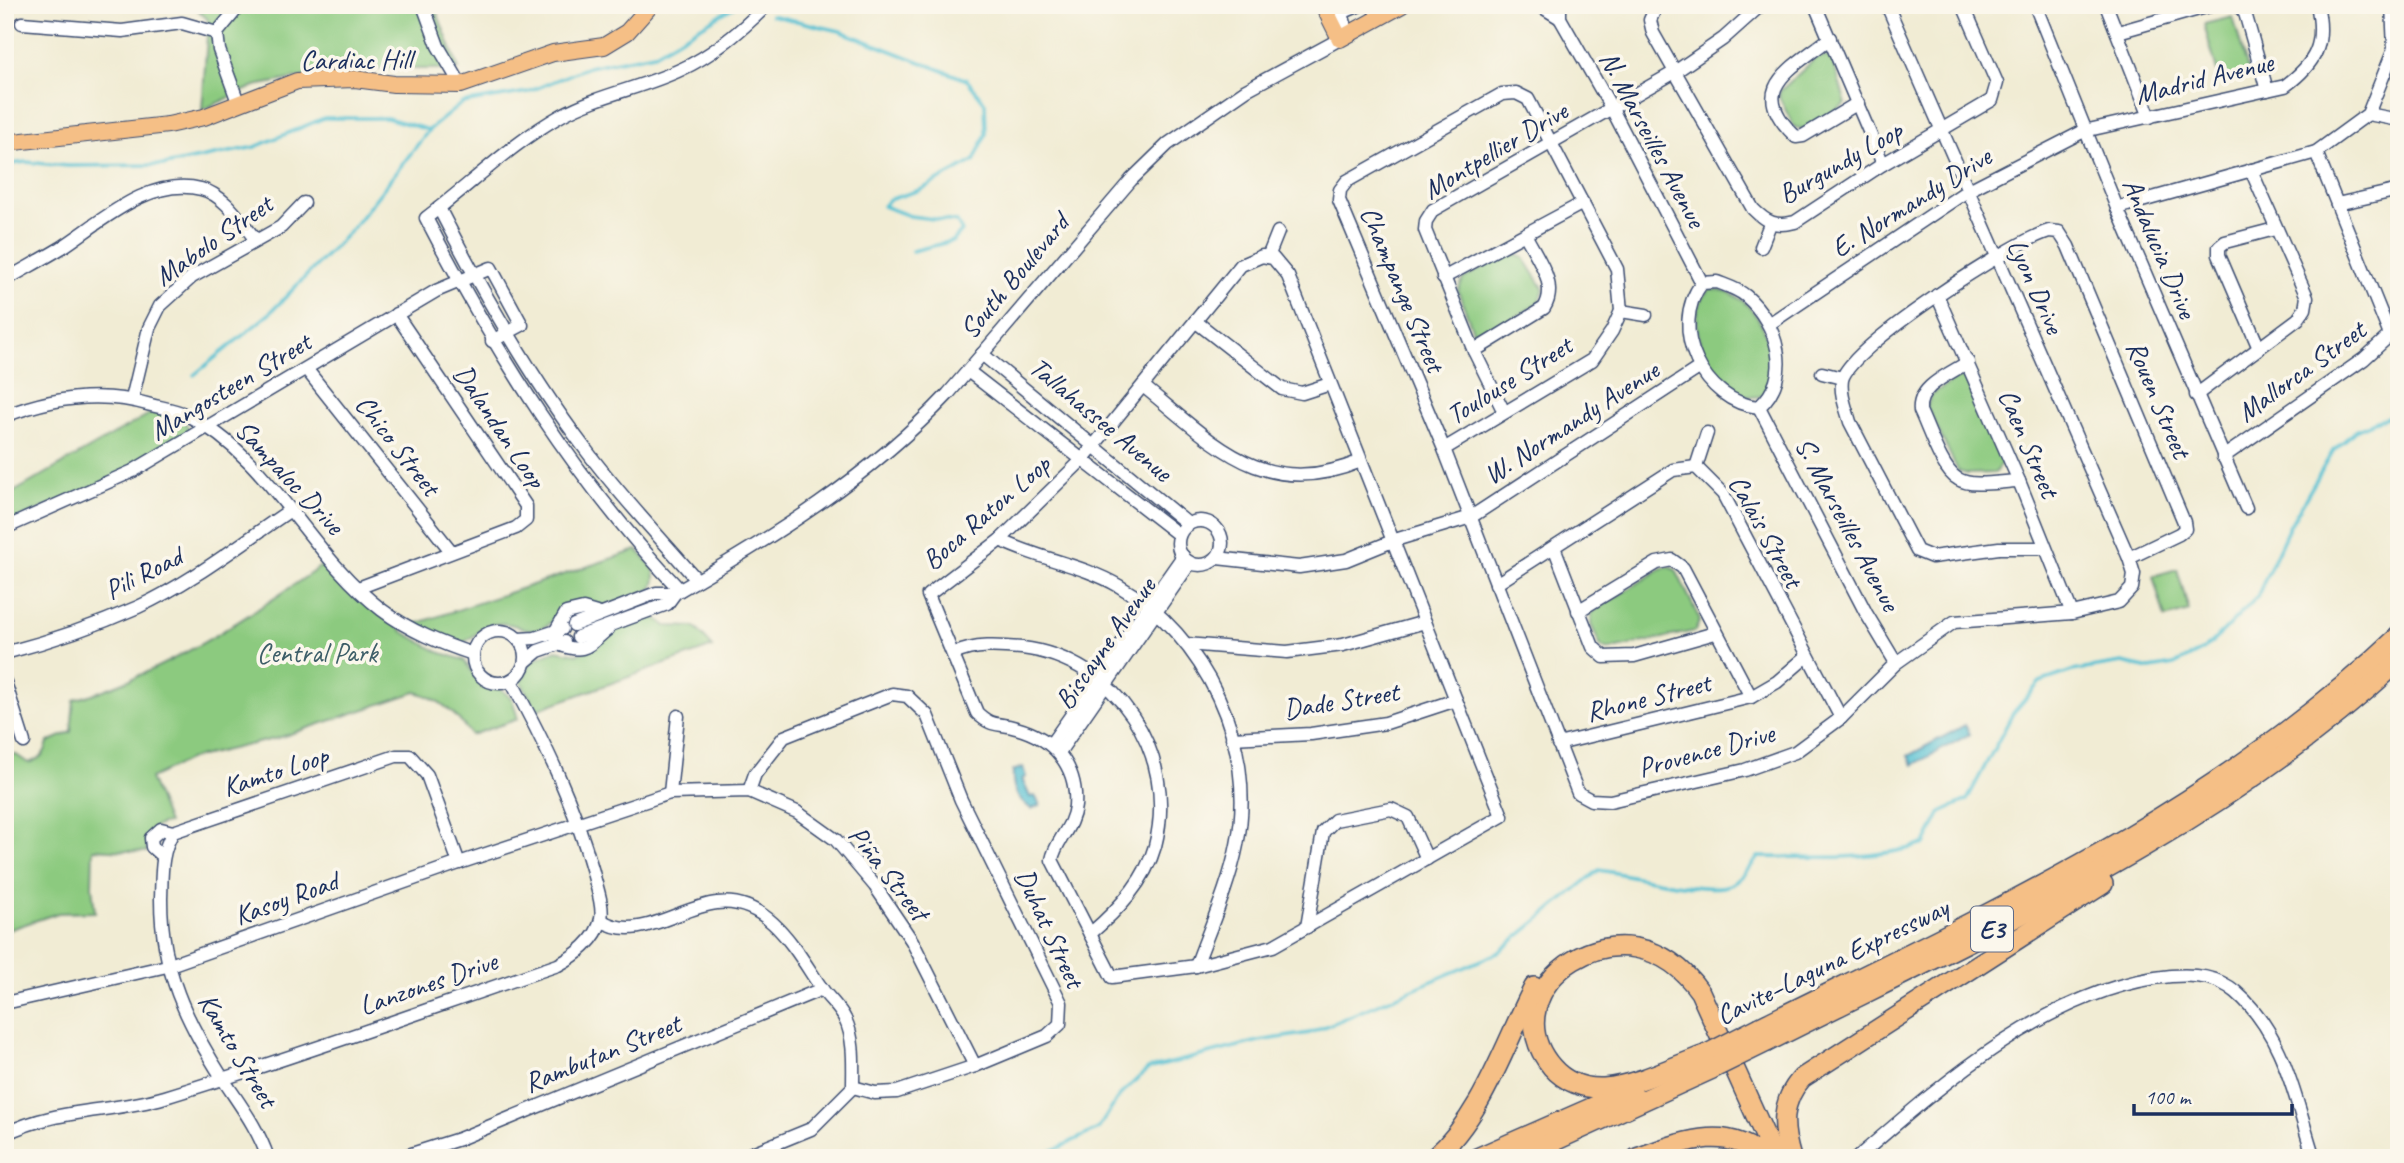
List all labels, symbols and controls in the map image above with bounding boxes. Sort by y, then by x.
street label: Cardiac Hill [300,42,417,77]
street label: Madrid Avenue [2131,44,2278,112]
street label: N. Marseilles Avenue [1592,45,1715,235]
street label: Montpellier Drive [1416,92,1575,207]
street label: Burgundy Loop [1772,111,1910,212]
street label: E. Normandy Drive [1824,138,1999,265]
street label: Andalucia Drive [2115,173,2206,325]
street label: Mabolo Street [147,185,281,293]
street label: Champange Street [1352,201,1455,379]
street label: South Boulevard [952,203,1079,346]
street label: Lyon Drive [2000,233,2073,341]
street label: Mallorca Street [2230,311,2374,429]
street label: Mangosteen Street [143,323,319,448]
street label: Toulouse Street [1440,326,1581,432]
street label: Rouen Street [2119,335,2200,465]
street label: Tallahassee Avenue [1022,349,1181,490]
street label: W. Normandy Avenue [1477,351,1667,492]
street label: Dalandan Loop [446,358,555,495]
street label: Caen Street [1991,384,2069,505]
street label: Chico Street [348,388,450,505]
street label: Sampaloc Drive [228,412,353,543]
street label: S. Marseilles Avenue [1788,431,1909,619]
street label: Boca Raton Loop [915,446,1058,577]
street label: Calais Street [1721,469,1813,596]
street label: Pili Road [98,537,191,607]
street label: Biscayne Avenue [1047,569,1164,716]
park label: Central Park [257,635,379,670]
street label: Rhone Street [1582,664,1716,729]
street label: Dade Street [1281,673,1404,726]
street label: Provence Drive [1634,715,1780,785]
street label: Kamto Loop [218,737,335,804]
street label: Piña Street [841,818,939,930]
street label: Kasoy Road [229,862,346,933]
street label: Duhat Street [1007,863,1094,996]
street label: Cavite–Laguna Expressway [1710,889,1956,1032]
road number: E3 [1971,906,2013,952]
street label: Lanzones Drive [355,943,503,1023]
street label: Kamto Street [190,987,287,1116]
street label: Rambutan Street [519,1005,688,1100]
scale bar [2134,1072,2292,1116]
text: 100 m [2145,1084,2192,1110]

